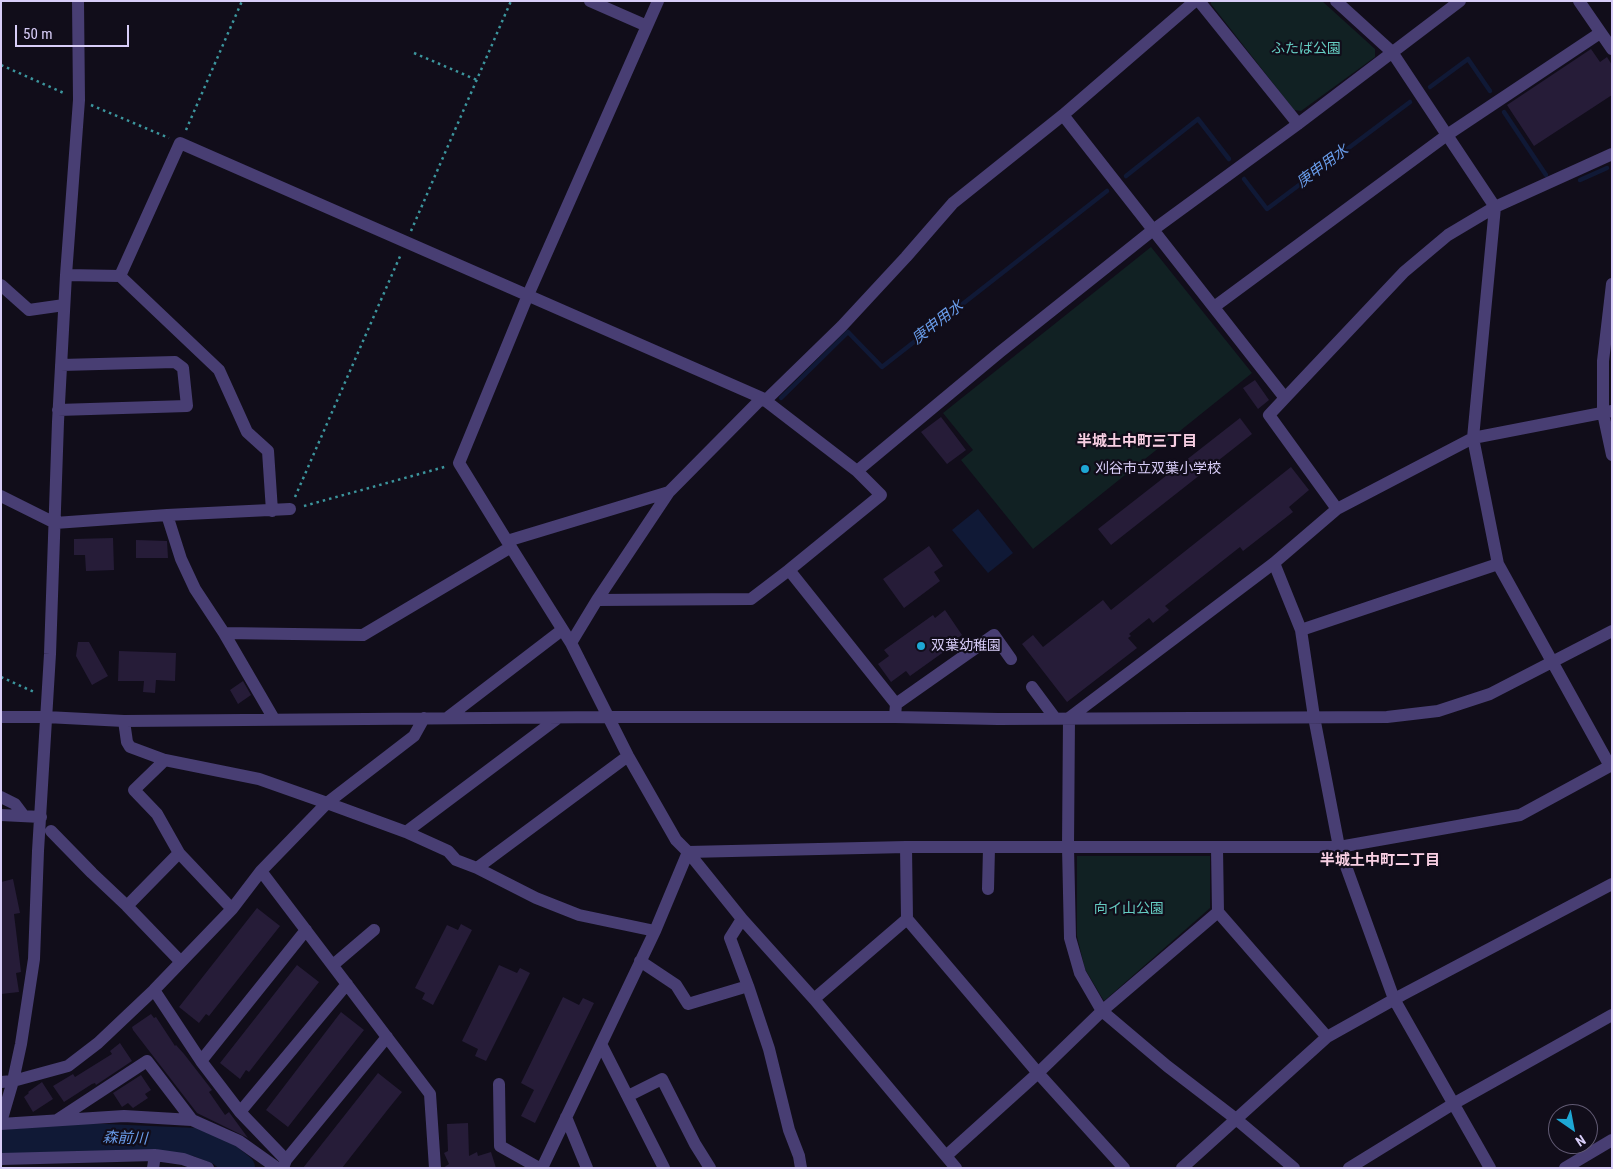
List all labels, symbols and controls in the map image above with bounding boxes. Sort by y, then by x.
scale bar [18,15,131,47]
text: 50 m [23,25,53,43]
park label: ふたば公園 [1271,41,1341,57]
water label: 庚申用水 [1294,142,1352,192]
water label: 庚申用水 [909,297,967,349]
district label: 半城土中町三丁目 [1077,433,1197,451]
place label: 刈谷市立双葉小学校 [1095,461,1221,477]
marker: 刈谷市立双葉小学校 [1079,463,1091,475]
place label: 双葉幼稚園 [931,638,1001,654]
marker: 双葉幼稚園 [915,640,927,652]
district label: 半城土中町二丁目 [1320,852,1440,870]
park label: 向イ山公園 [1094,901,1164,917]
north arrow [1548,1104,1598,1154]
water label: 森前川 [102,1129,148,1149]
text: N [1573,1132,1589,1150]

